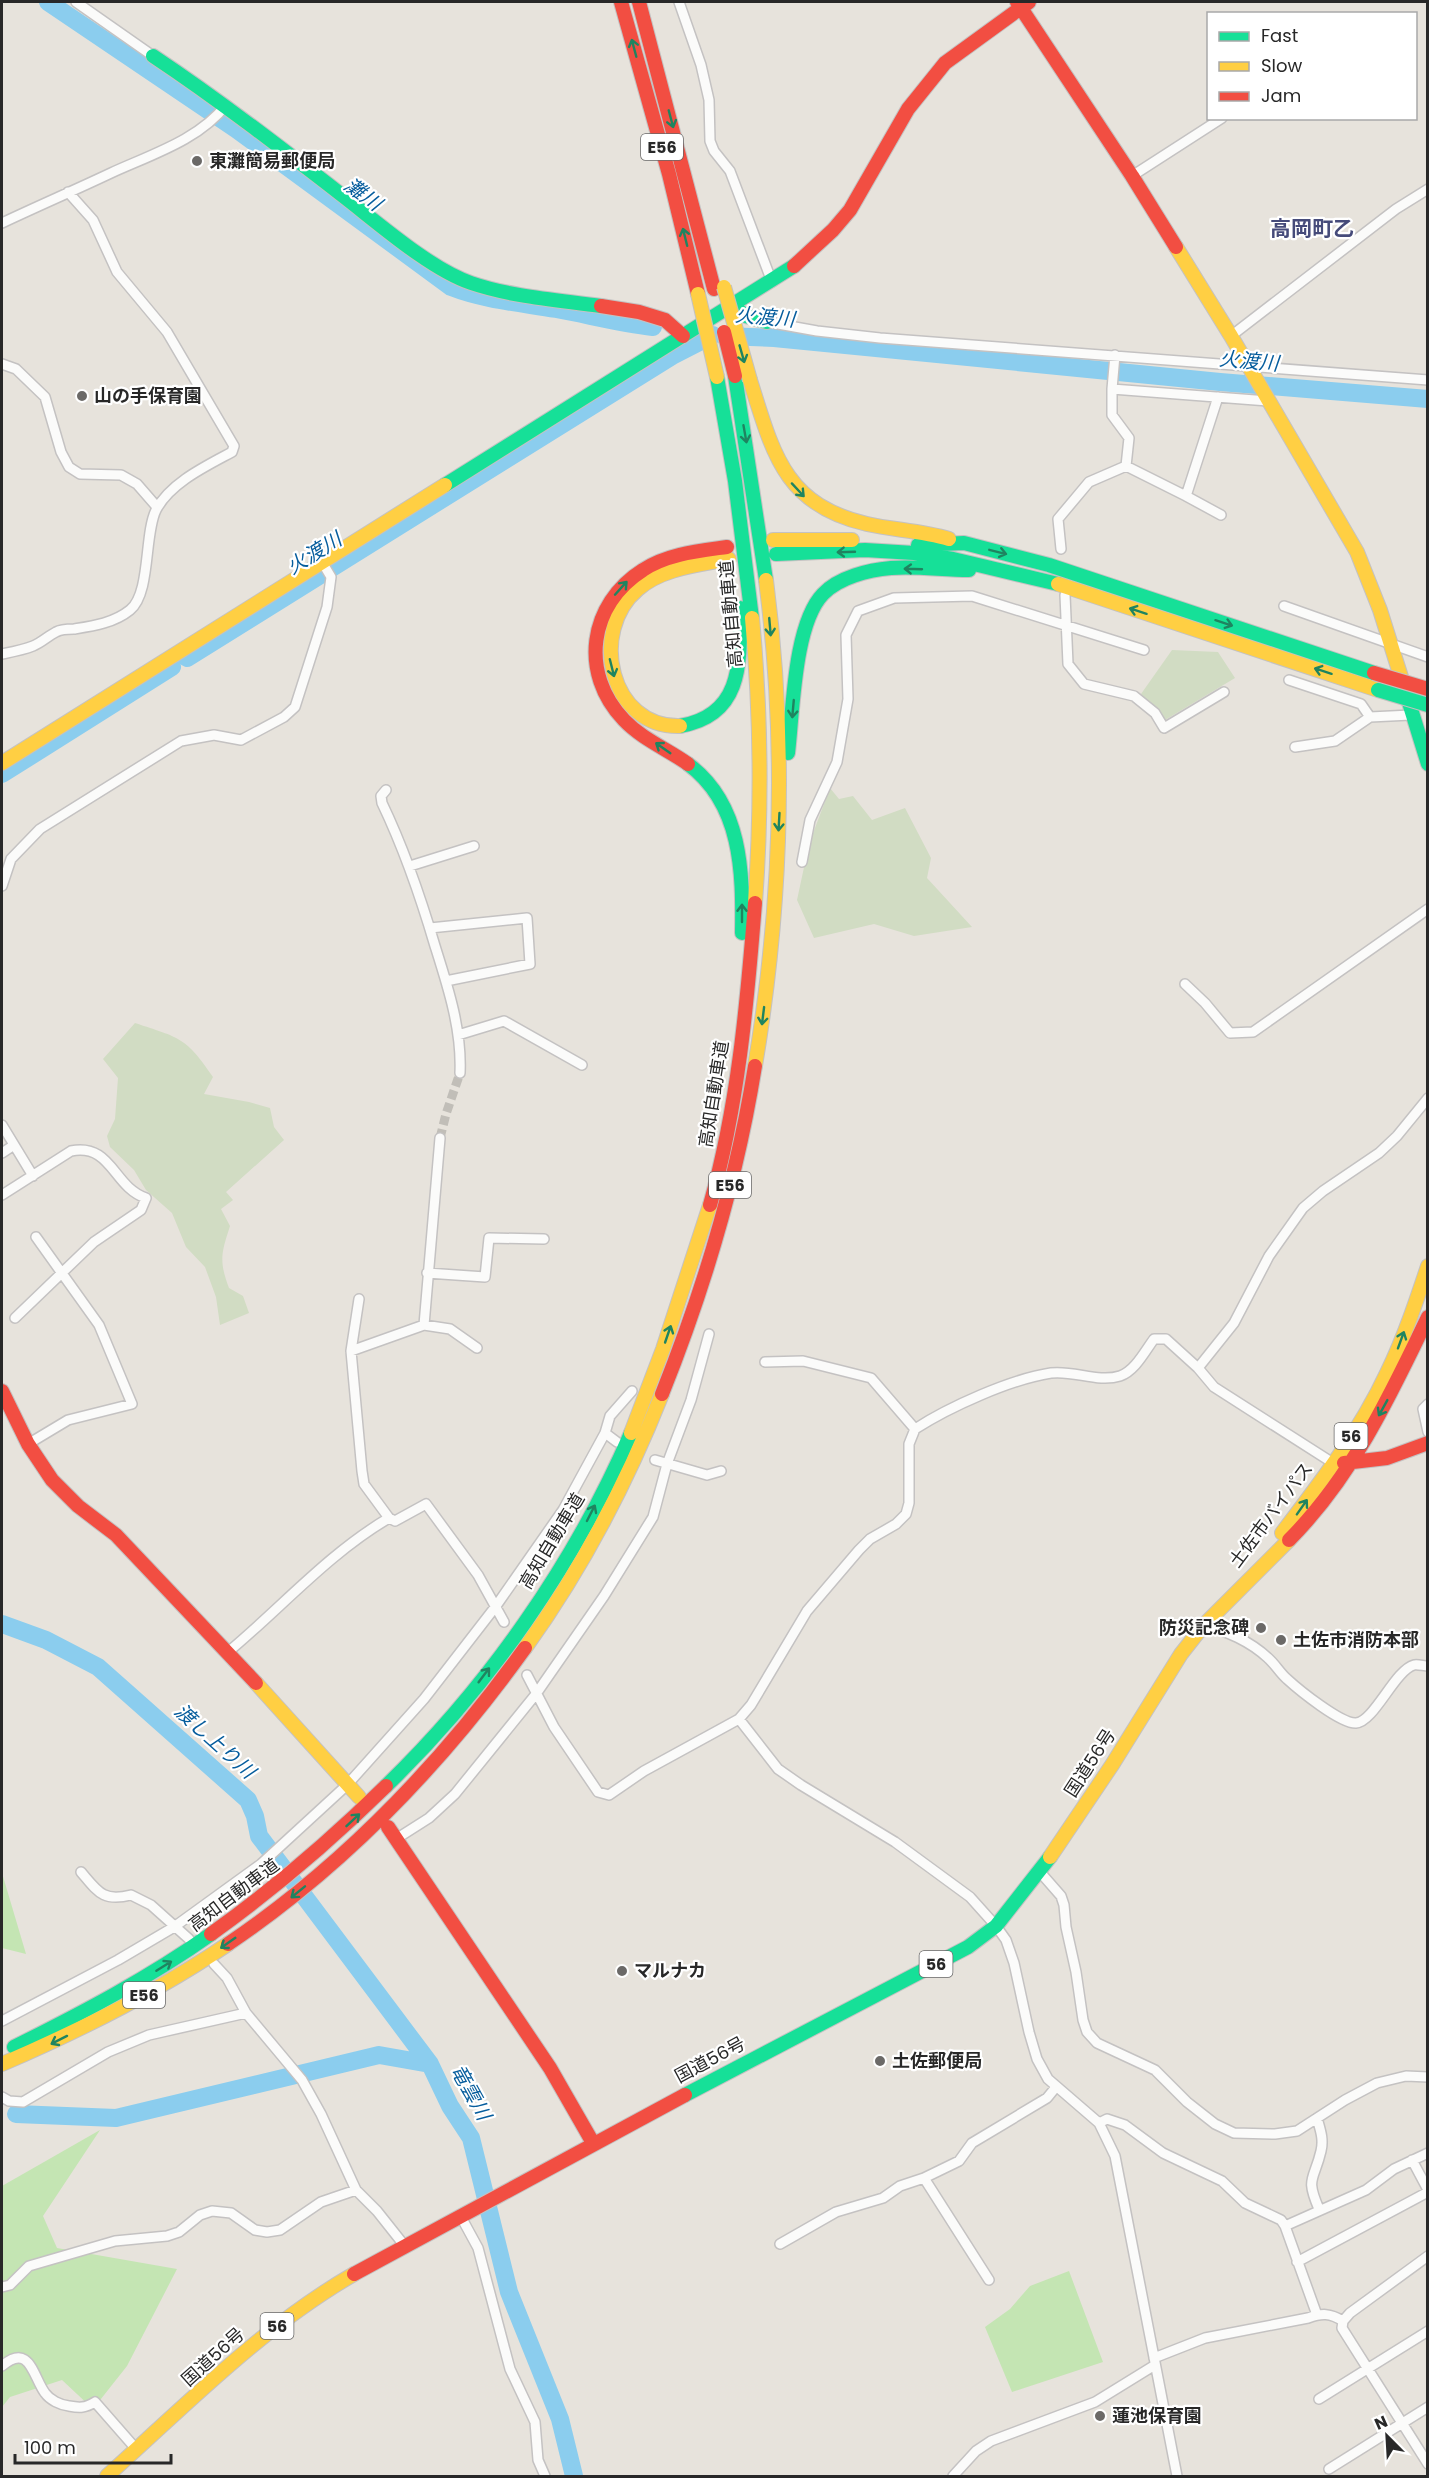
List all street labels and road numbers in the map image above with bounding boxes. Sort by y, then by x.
road number: E56 [641,134,683,160]
street label: 高知自動車道 [713,559,748,669]
street label: 高知自動車道 [693,1039,734,1149]
road number: E56 [709,1172,751,1198]
road number: 56 [1334,1423,1368,1449]
street label: 土佐市バイパス [1223,1457,1318,1572]
street label: 高知自動車道 [513,1488,590,1593]
street label: 国道56号 [1058,1724,1121,1802]
street label: 高知自動車道 [183,1852,284,1937]
road number: 56 [920,1951,952,1977]
road number: E56 [123,1982,165,2008]
street label: 国道56号 [670,2031,750,2089]
road number: 56 [260,2313,294,2339]
street label: 国道56号 [176,2322,250,2392]

